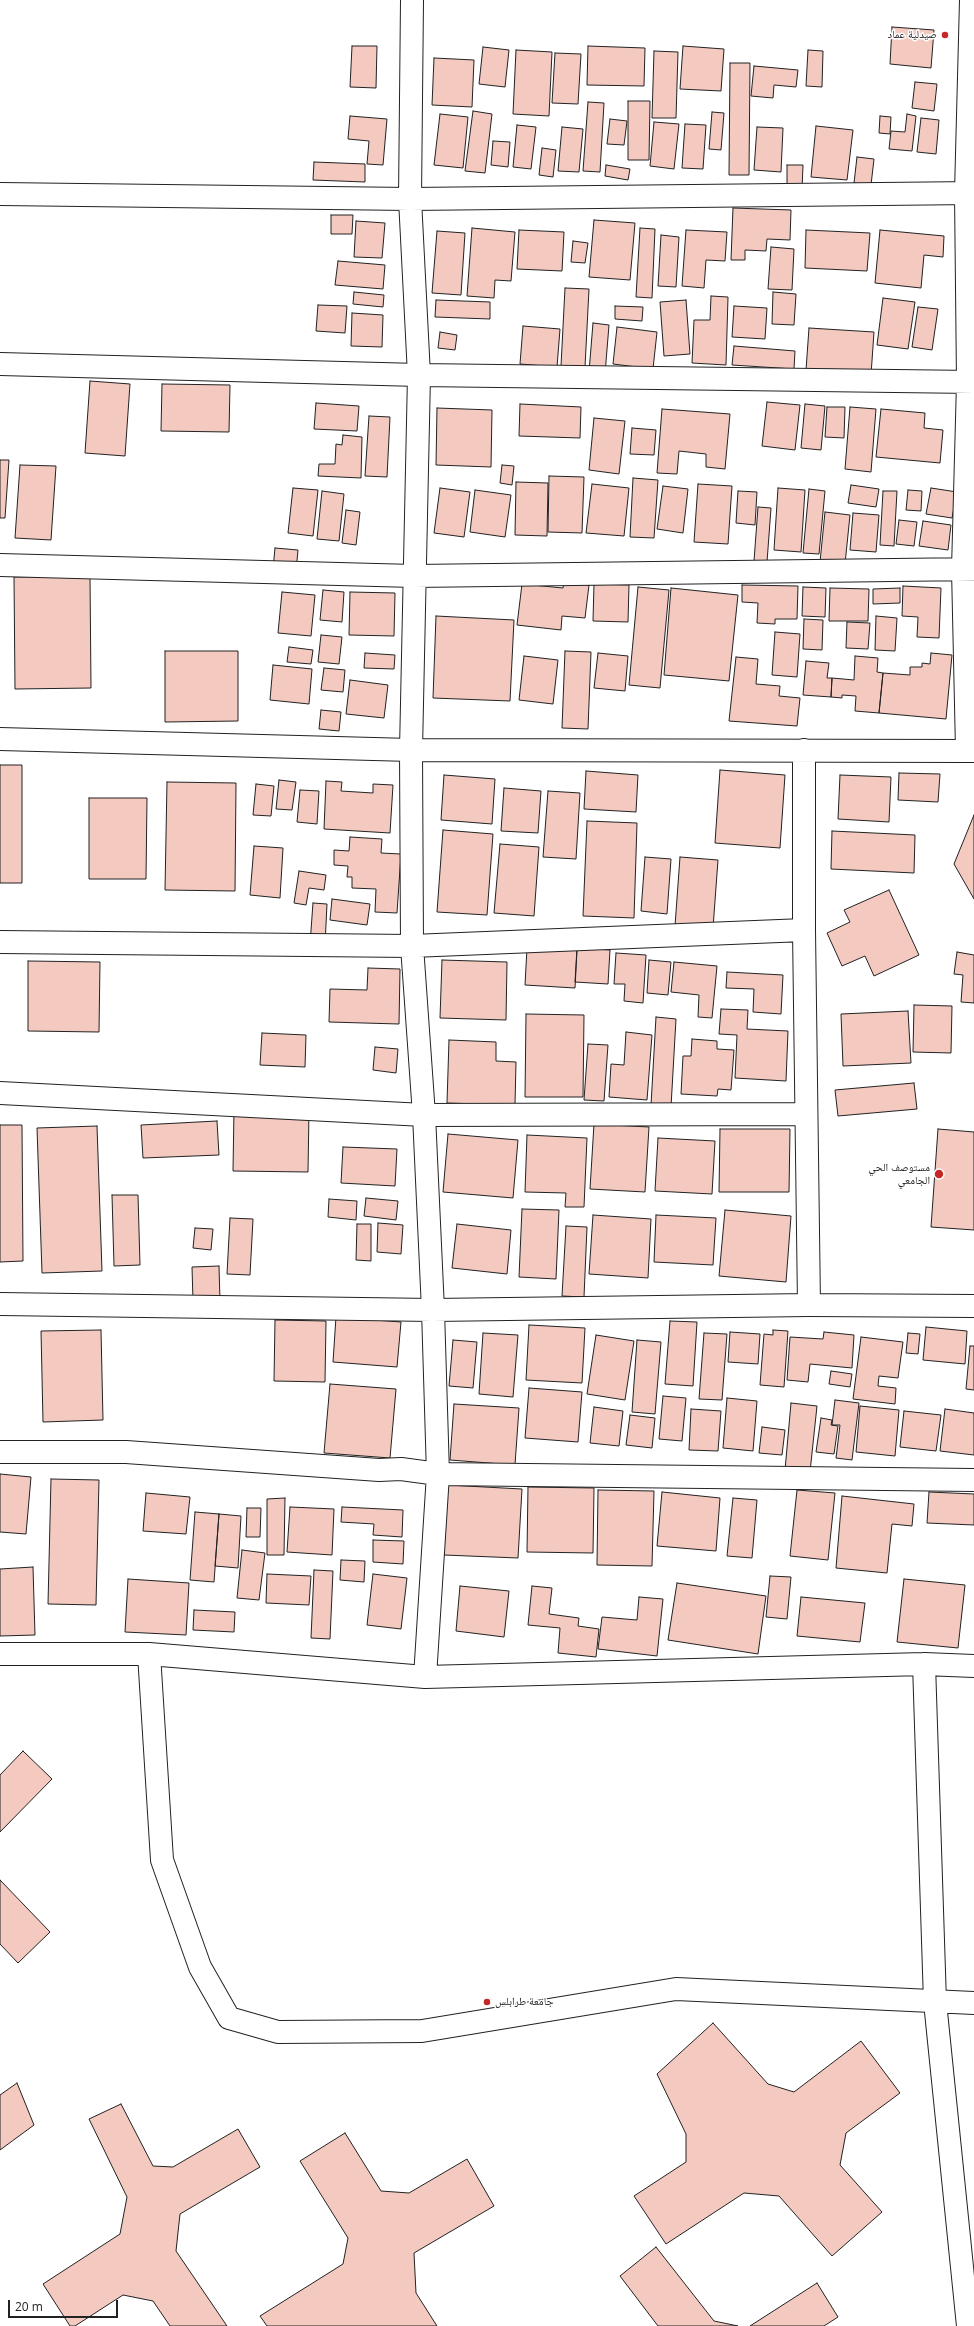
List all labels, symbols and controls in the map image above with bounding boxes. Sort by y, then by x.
place label: صيدلية عماد [888,28,937,42]
marker: صيدلية عماد [940,30,950,40]
place label: مستوصف الحي الجامعي [868,1161,930,1187]
marker: مستوصف الحي الجامعي [933,1168,945,1180]
place label: جامعة طرابلس [495,1995,553,2009]
marker: جامعة طرابلس [482,1997,492,2007]
scale bar [10,2292,120,2318]
text: 20 m [15,2298,43,2315]

